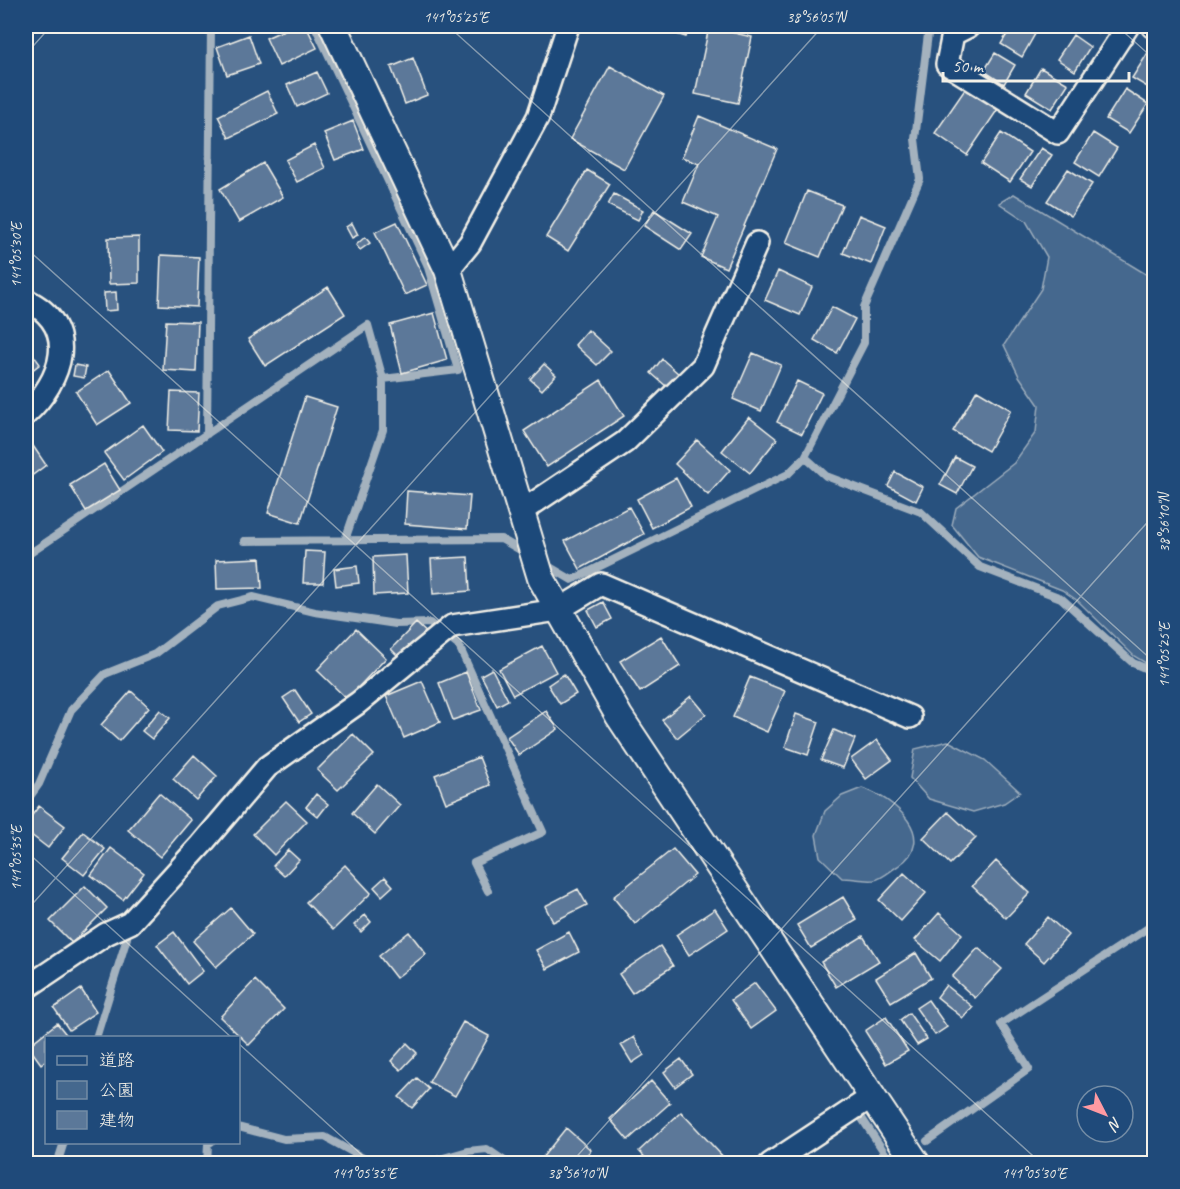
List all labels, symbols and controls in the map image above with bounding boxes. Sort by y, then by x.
text: 141°05'25"E [424,8,490,27]
text: 38°56'05"N [786,8,849,27]
scale bar [943,45,1129,83]
text: 50 m [952,55,985,77]
text: 141°05'30"E [7,221,26,287]
text: 38°56'10"N [1155,490,1174,553]
text: 141°05'25"E [1155,621,1174,687]
text: 141°05'35"E [7,824,26,890]
legend [45,1036,240,1144]
text: 道路 [99,1049,135,1071]
text: 公園 [99,1079,135,1101]
north arrow [1075,1084,1135,1144]
text: 建物 [99,1109,135,1131]
text: N [1103,1113,1126,1136]
text: 141°05'35"E [332,1164,398,1183]
text: 38°56'10"N [547,1164,610,1183]
text: 141°05'30"E [1002,1164,1068,1183]

